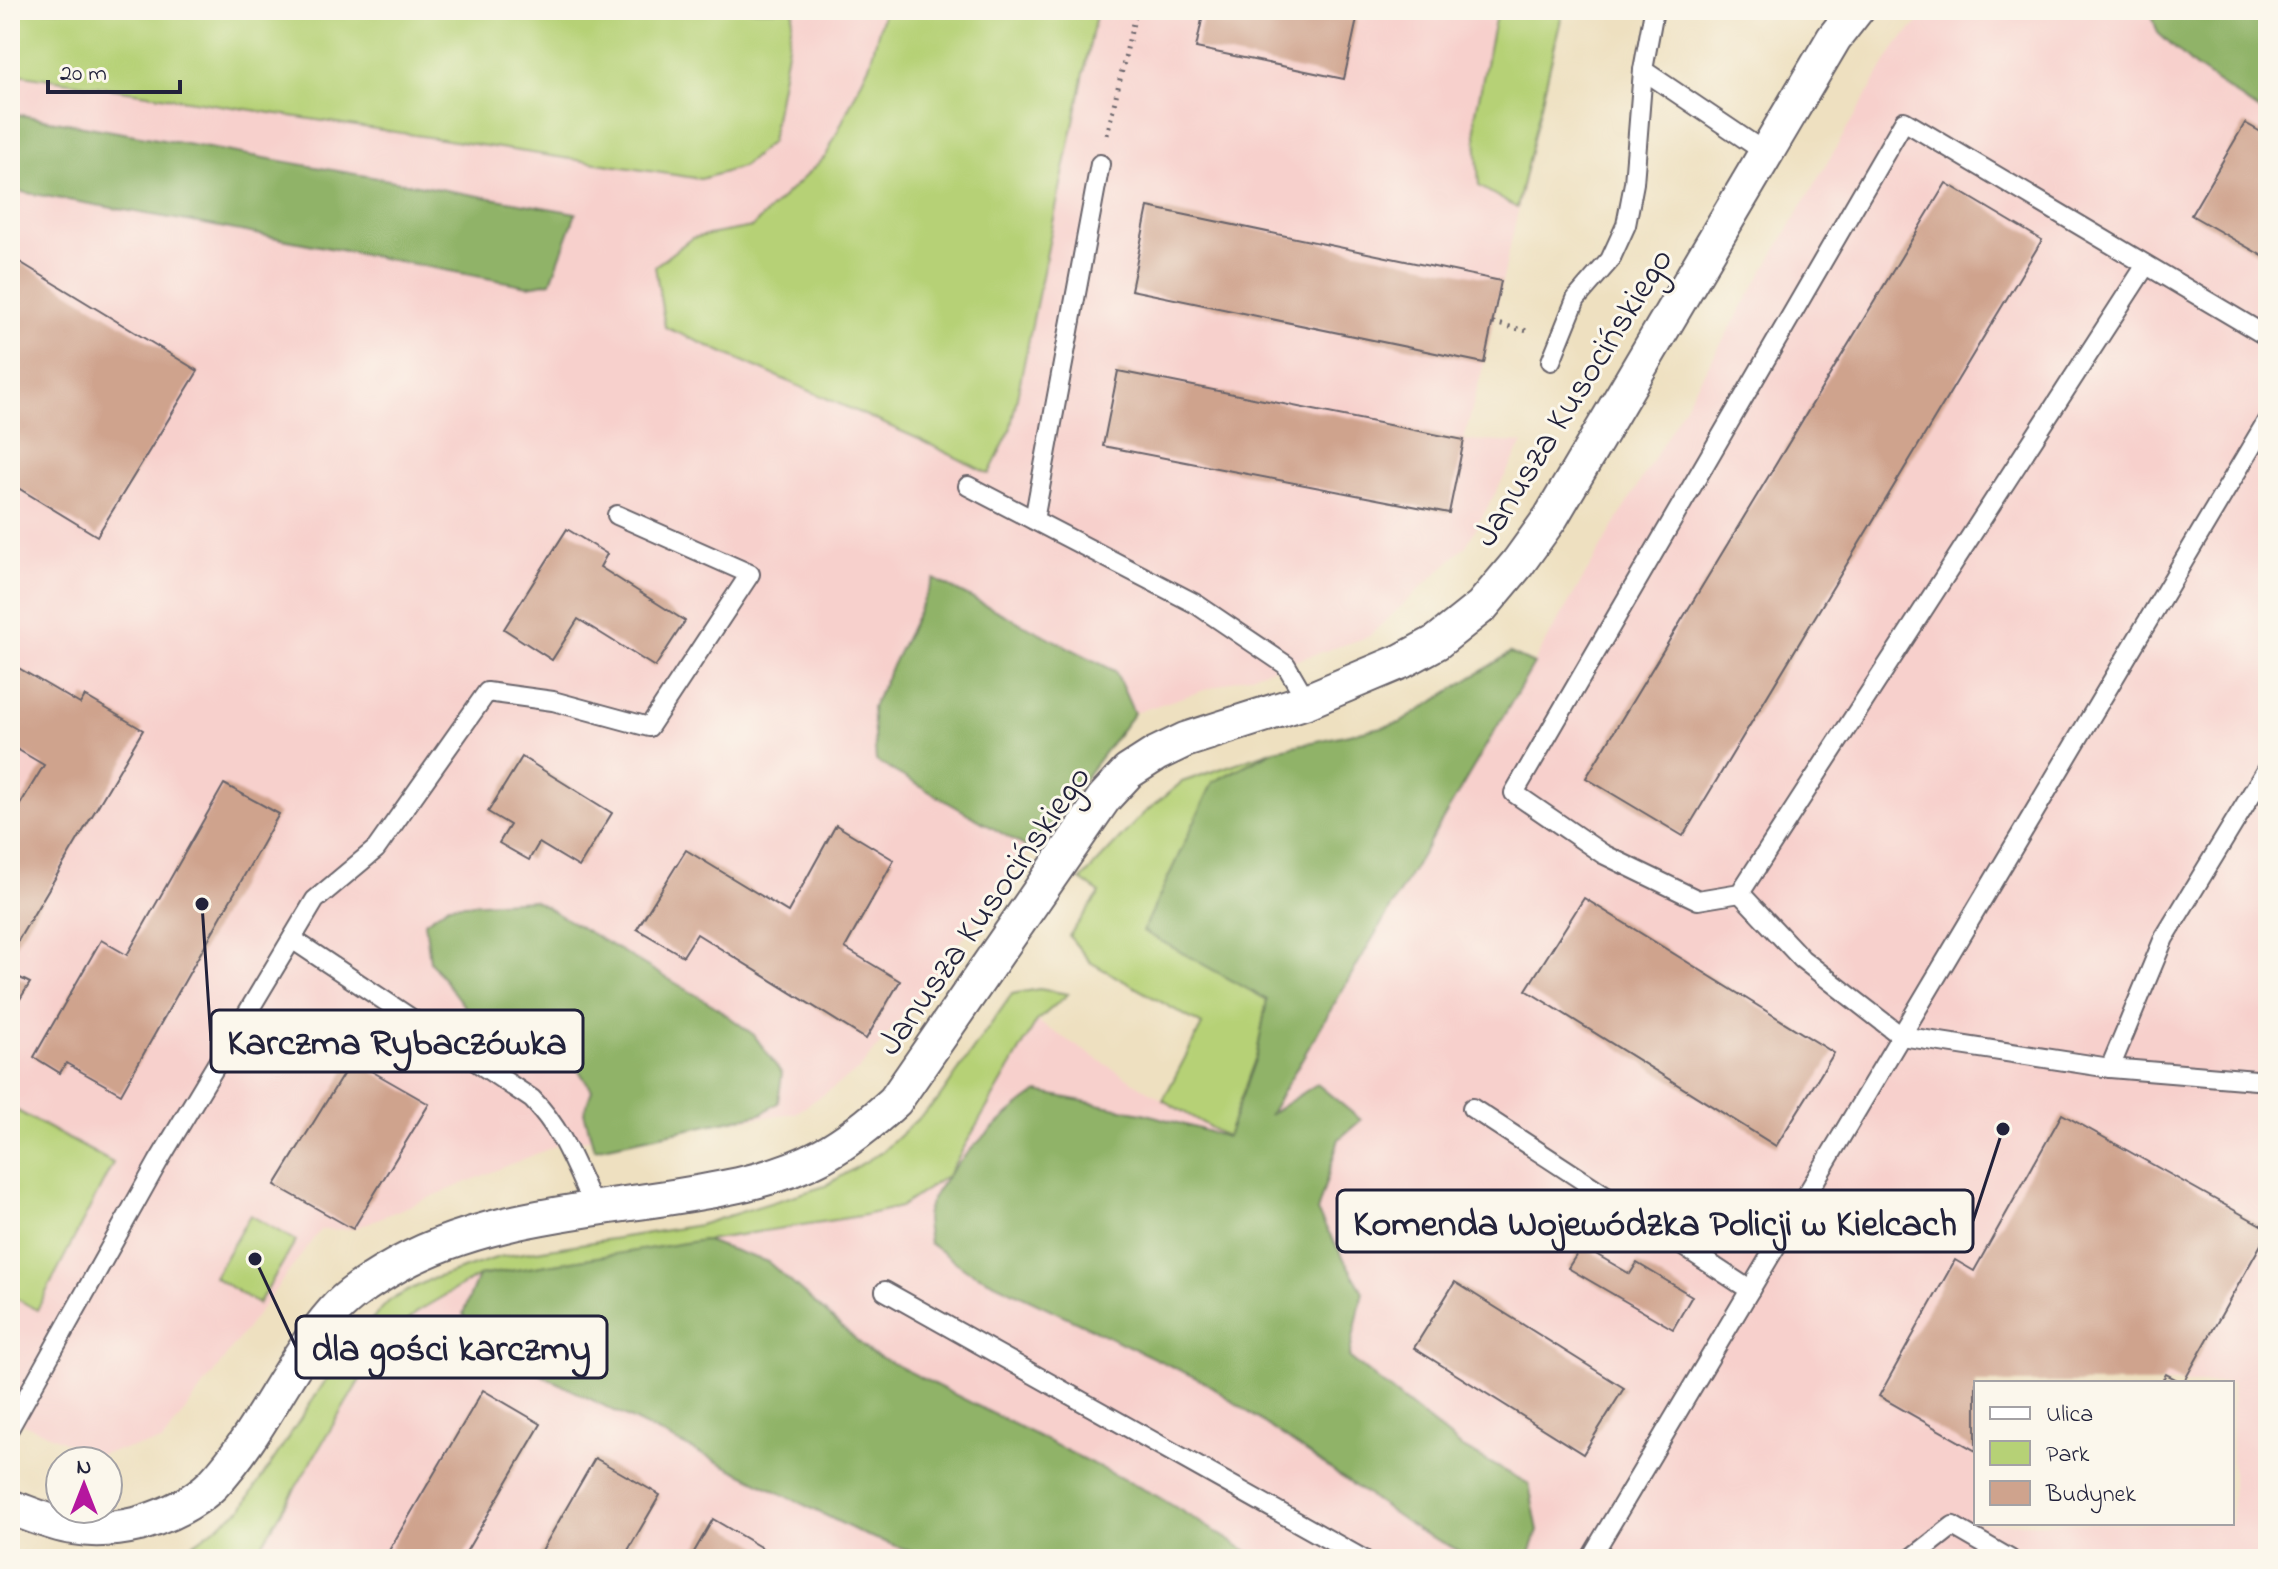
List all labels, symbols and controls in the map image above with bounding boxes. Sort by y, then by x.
scale bar [48,44,180,94]
text: 20 m [60,57,107,92]
street label: Janusza Kusocińskiego [1461,239,1688,558]
street label: Janusza Kusocińskiego [865,756,1106,1068]
callout: Karczma Rybaczówka [211,1010,583,1072]
text: Karczma Rybaczówka [227,1017,567,1073]
callout: Komenda Wojewódzka Policji w Kielcach [1337,1190,1973,1252]
text: Komenda Wojewódzka Policji w Kielcach [1353,1198,1957,1254]
callout: dla gości karczmy [296,1316,607,1378]
text: dla gości karczmy [311,1323,591,1379]
legend [1974,1381,2234,1525]
text: Ulica [2046,1398,2093,1433]
text: Park [2046,1438,2090,1473]
north arrow [44,1445,124,1525]
text: N [77,1452,91,1484]
text: Budynek [2045,1478,2136,1514]

